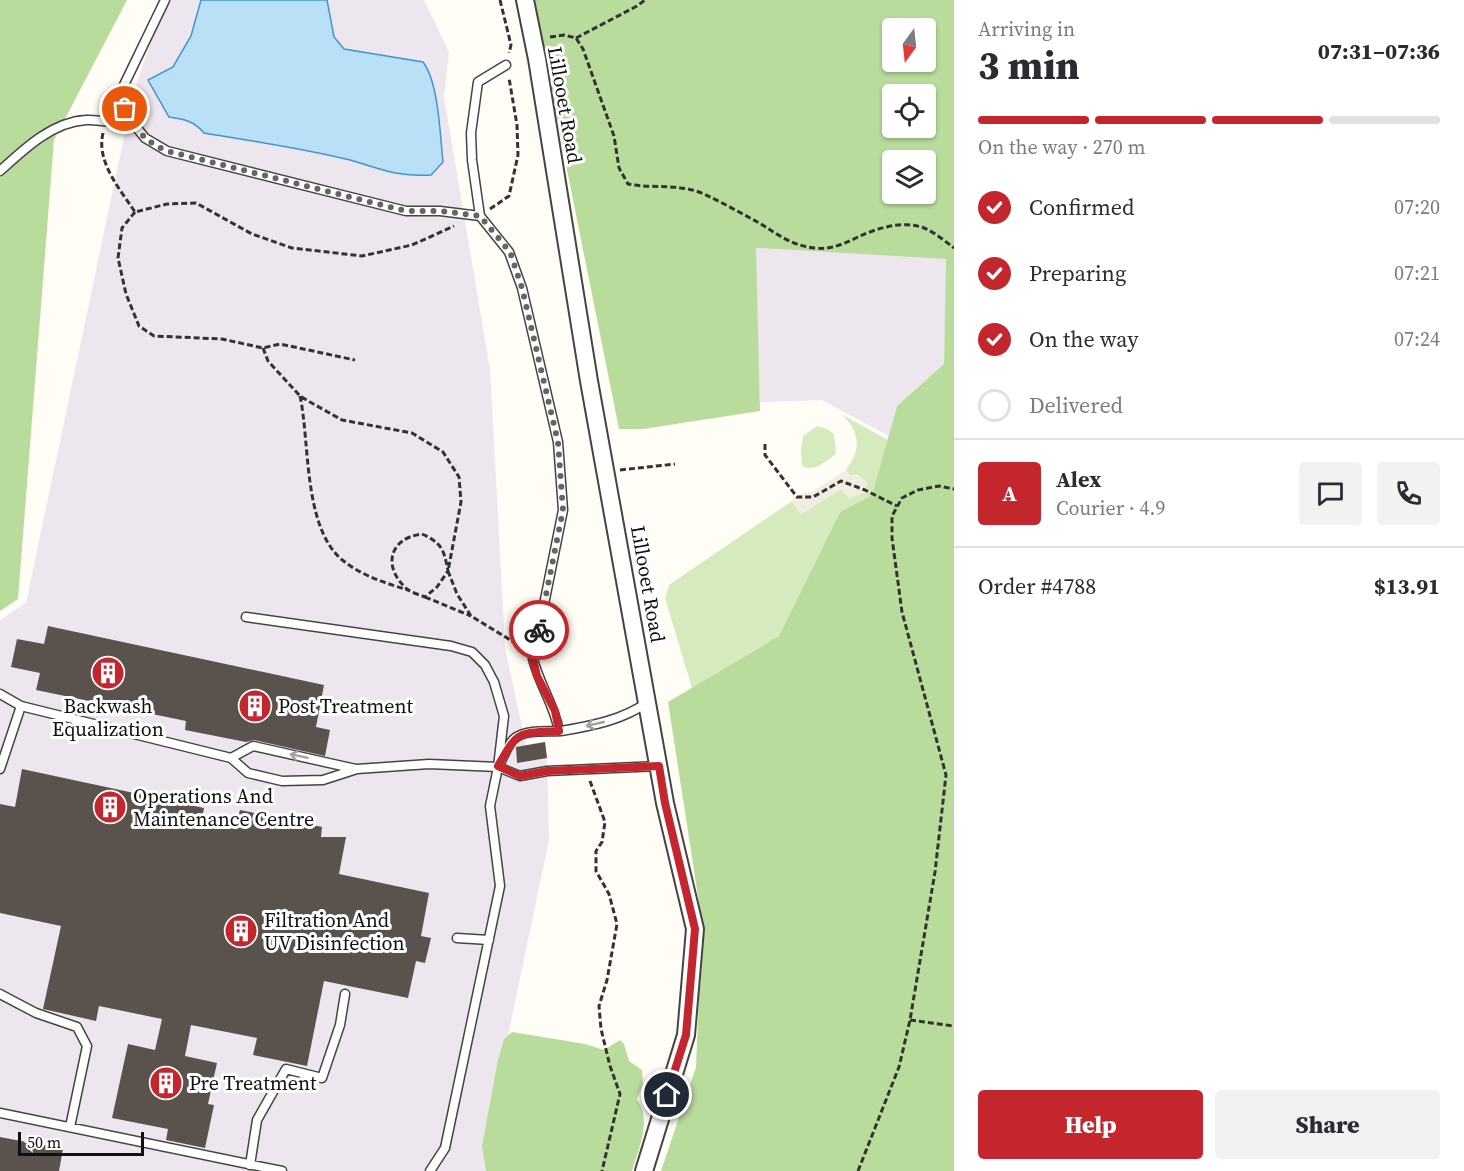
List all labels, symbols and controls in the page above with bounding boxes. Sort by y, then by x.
text: Arriving in [978,15,1075,43]
north arrow [882,18,936,72]
map controls [882,18,936,204]
text: 07:31–07:36 [1318,36,1440,66]
text: 3 min [978,39,1080,92]
street label: Lillooet Road [541,44,589,166]
pin [99,83,150,134]
button: locate [882,84,936,138]
icon: bag [108,92,141,125]
text: On the way · 270 m [978,133,1145,161]
button: layers [882,150,936,204]
icon: check [978,191,1011,224]
text: Confirmed [1029,192,1134,222]
text: 07:20 [1394,193,1440,221]
icon: check [978,257,1011,290]
text: Preparing [1029,258,1126,288]
text: 07:21 [1394,259,1440,287]
icon: check [978,323,1011,356]
text: On the way [1029,324,1138,354]
text: 07:24 [1394,325,1440,353]
text: Delivered [1029,390,1123,420]
button: chat [1299,462,1362,525]
button: phone [1377,462,1440,525]
text: Alex [1056,464,1101,494]
text: A [1002,478,1017,508]
text: Courier · 4.9 [1056,494,1165,522]
street label: Lillooet Road [624,523,672,645]
text: Order #4788 [978,571,1096,601]
text: $13.91 [1374,571,1440,601]
courier [509,600,569,660]
icon: bike [523,614,556,647]
building icon: Backwash Equalization [90,655,126,691]
building icon: Post Treatment [237,688,273,724]
place label: Backwash Equalization [52,692,164,743]
place label: Post Treatment [278,692,413,720]
one-way arrow [586,719,605,730]
one-way arrow [290,750,310,761]
place label: Operations And Maintenance Centre [133,782,314,833]
building icon: Operations And Maintenance Centre [92,789,128,825]
place label: Filtration And UV Disinfection [264,906,405,957]
building icon: Filtration And UV Disinfection [223,913,259,949]
building icon: Pre Treatment [148,1065,184,1101]
place label: Pre Treatment [189,1069,317,1097]
pin [641,1069,692,1120]
icon: home [650,1078,683,1111]
button: Help [978,1090,1203,1159]
button: Share [1215,1090,1440,1159]
scale bar [18,1129,144,1156]
text: 50 m [27,1131,61,1153]

